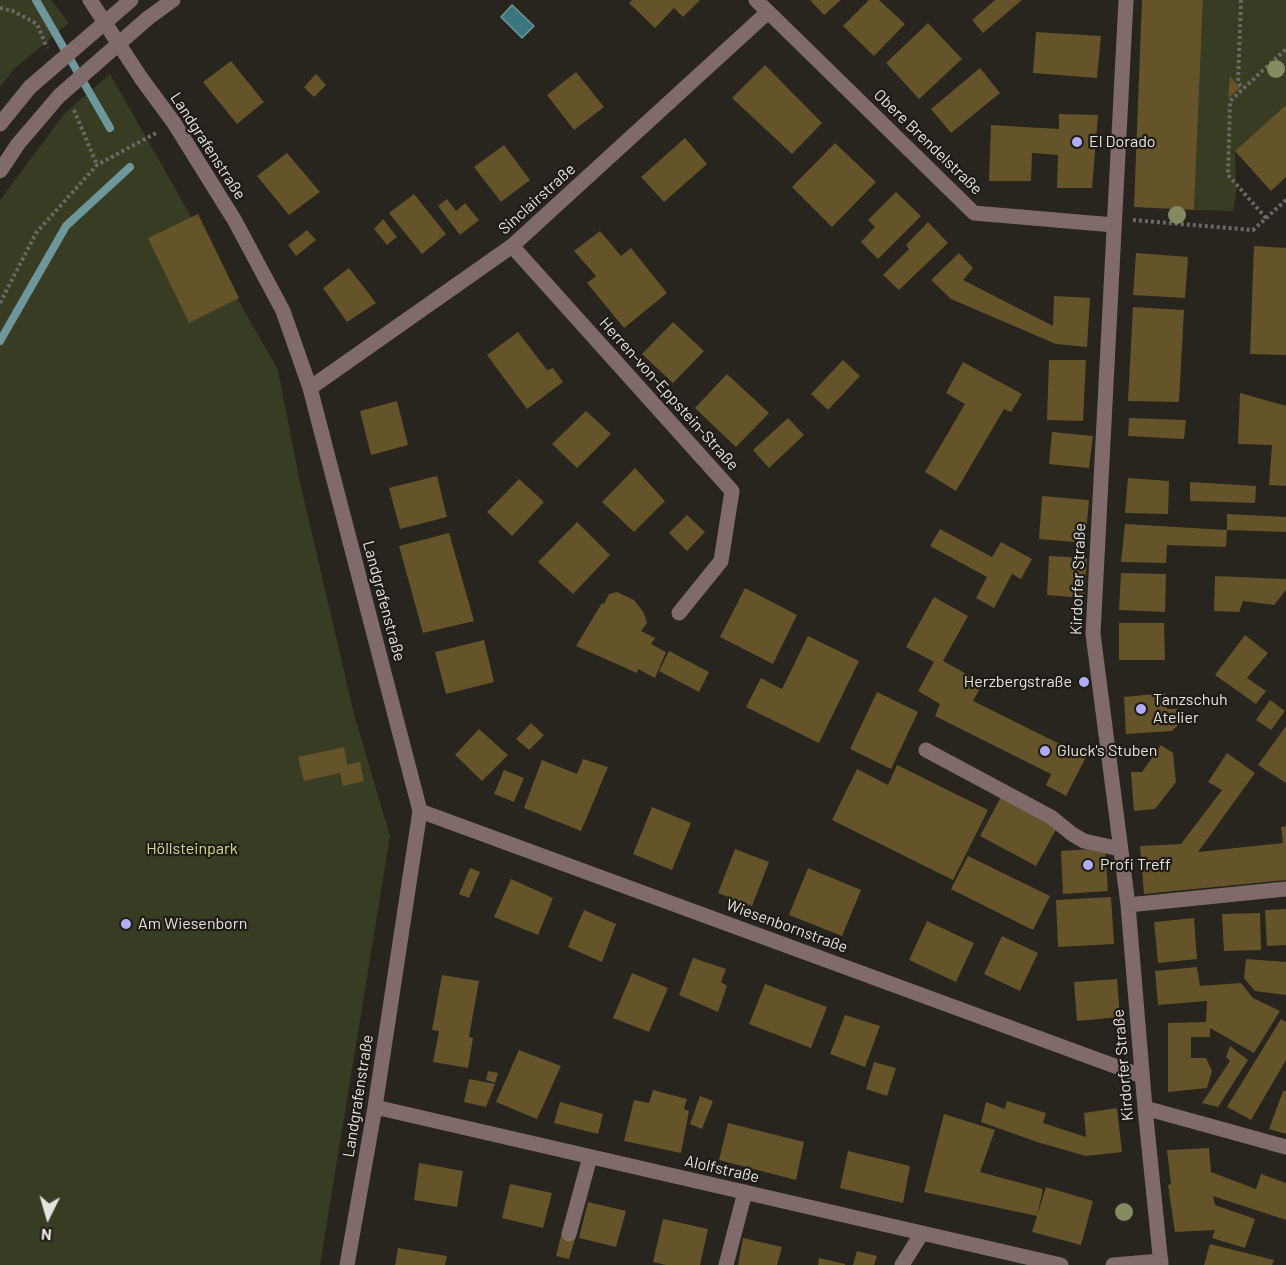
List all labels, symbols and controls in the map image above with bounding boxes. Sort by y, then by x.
street label: Obere Brendelstraße [870,85,986,199]
street label: Landgrafenstraße [166,89,250,203]
place label: El Dorado [1089,132,1156,152]
marker: El Dorado [1070,135,1084,149]
street label: Sinclairstraße [495,159,579,239]
street label: Herren-von-Eppstein-Straße [595,314,743,474]
street label: Kirdorfer Straße [1066,523,1090,635]
street label: Landgrafenstraße [359,539,409,663]
place label: Herzbergstraße [964,672,1072,692]
marker: Herzbergstraße [1077,675,1091,689]
place label: Tanzschuh Atelier [1153,690,1228,728]
marker: Tanzschuh Atelier [1134,702,1148,716]
place label: Gluck's Stuben [1057,741,1157,761]
marker: Gluck's Stuben [1038,744,1052,758]
park label: Höllsteinpark [146,839,238,859]
place label: Profi Treff [1100,855,1171,875]
marker: Profi Treff [1081,858,1095,872]
street label: Wiesenbornstraße [724,895,850,957]
place label: Am Wiesenborn [138,914,247,934]
marker: Am Wiesenborn [119,917,133,931]
street label: Kirdorfer Straße [1109,1008,1137,1122]
street label: Landgrafenstraße [339,1033,377,1159]
street label: Alolfstraße [683,1151,761,1187]
north arrow [18,1187,78,1247]
text: N [40,1226,53,1245]

